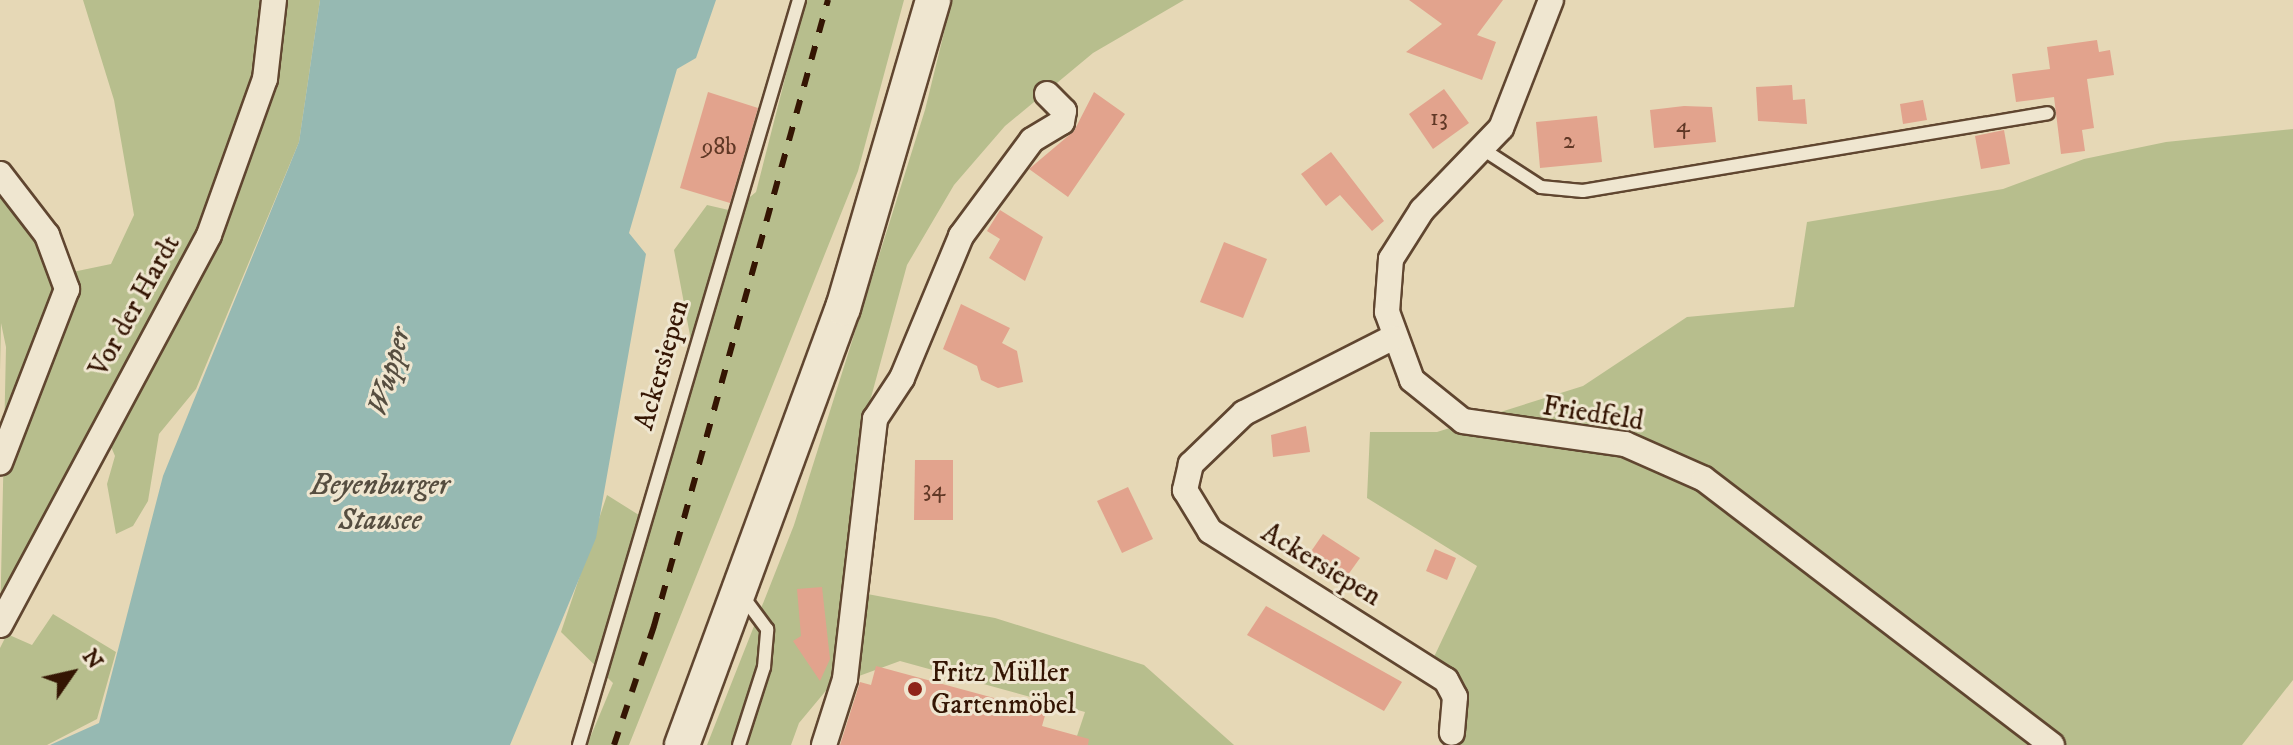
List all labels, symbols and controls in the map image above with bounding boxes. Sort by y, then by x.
house number: 13 [1430,105,1448,133]
house number: 4 [1676,112,1690,140]
house number: 2 [1563,128,1575,156]
house number: 98b [701,134,737,162]
street label: Vor der Hardt [82,229,188,383]
street label: Ackersiepen [627,296,697,434]
water label: Wupper [360,324,420,420]
street label: Friedfeld [1540,389,1646,439]
water label: Beyenburger Stausee [311,468,449,538]
house number: 34 [923,476,945,504]
street label: Ackersiepen [1255,516,1387,614]
north arrow [32,633,112,713]
text: N [76,644,109,674]
place label: Fritz Müller Gartenmöbel [931,656,1076,722]
marker: Fritz Müller Gartenmöbel [906,680,924,698]

